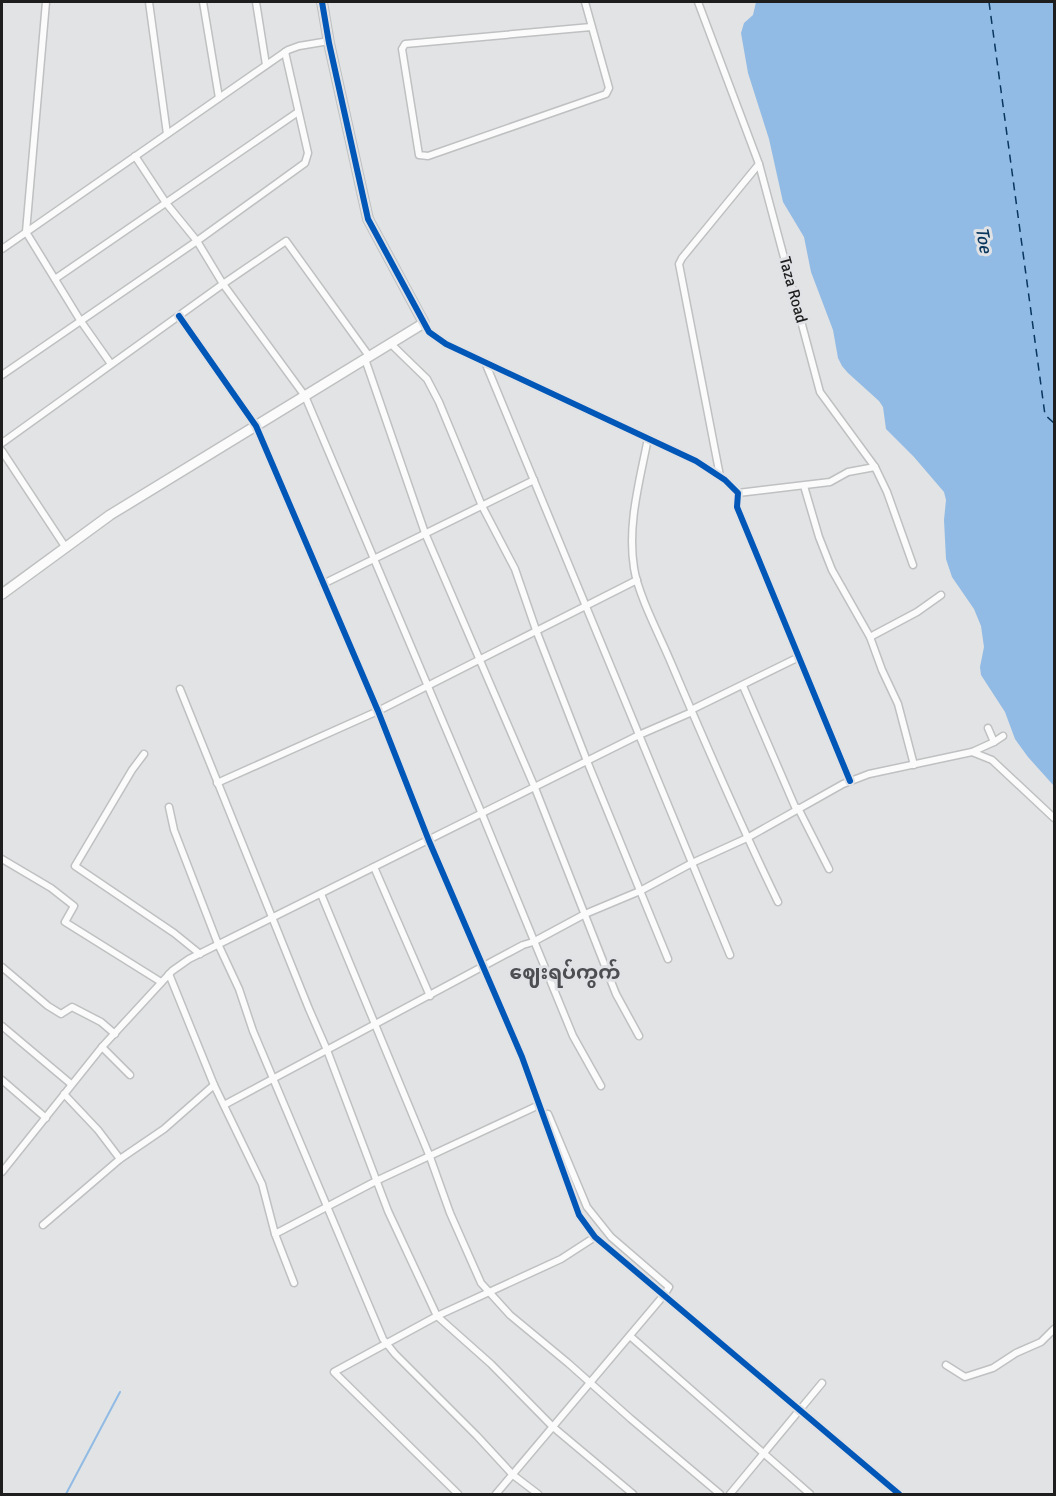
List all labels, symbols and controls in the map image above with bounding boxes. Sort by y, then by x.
water label: Toe [971,225,997,256]
street label: Taza Road [775,255,811,325]
district label: ဈေးရပ်ကွက် [510,959,620,988]

